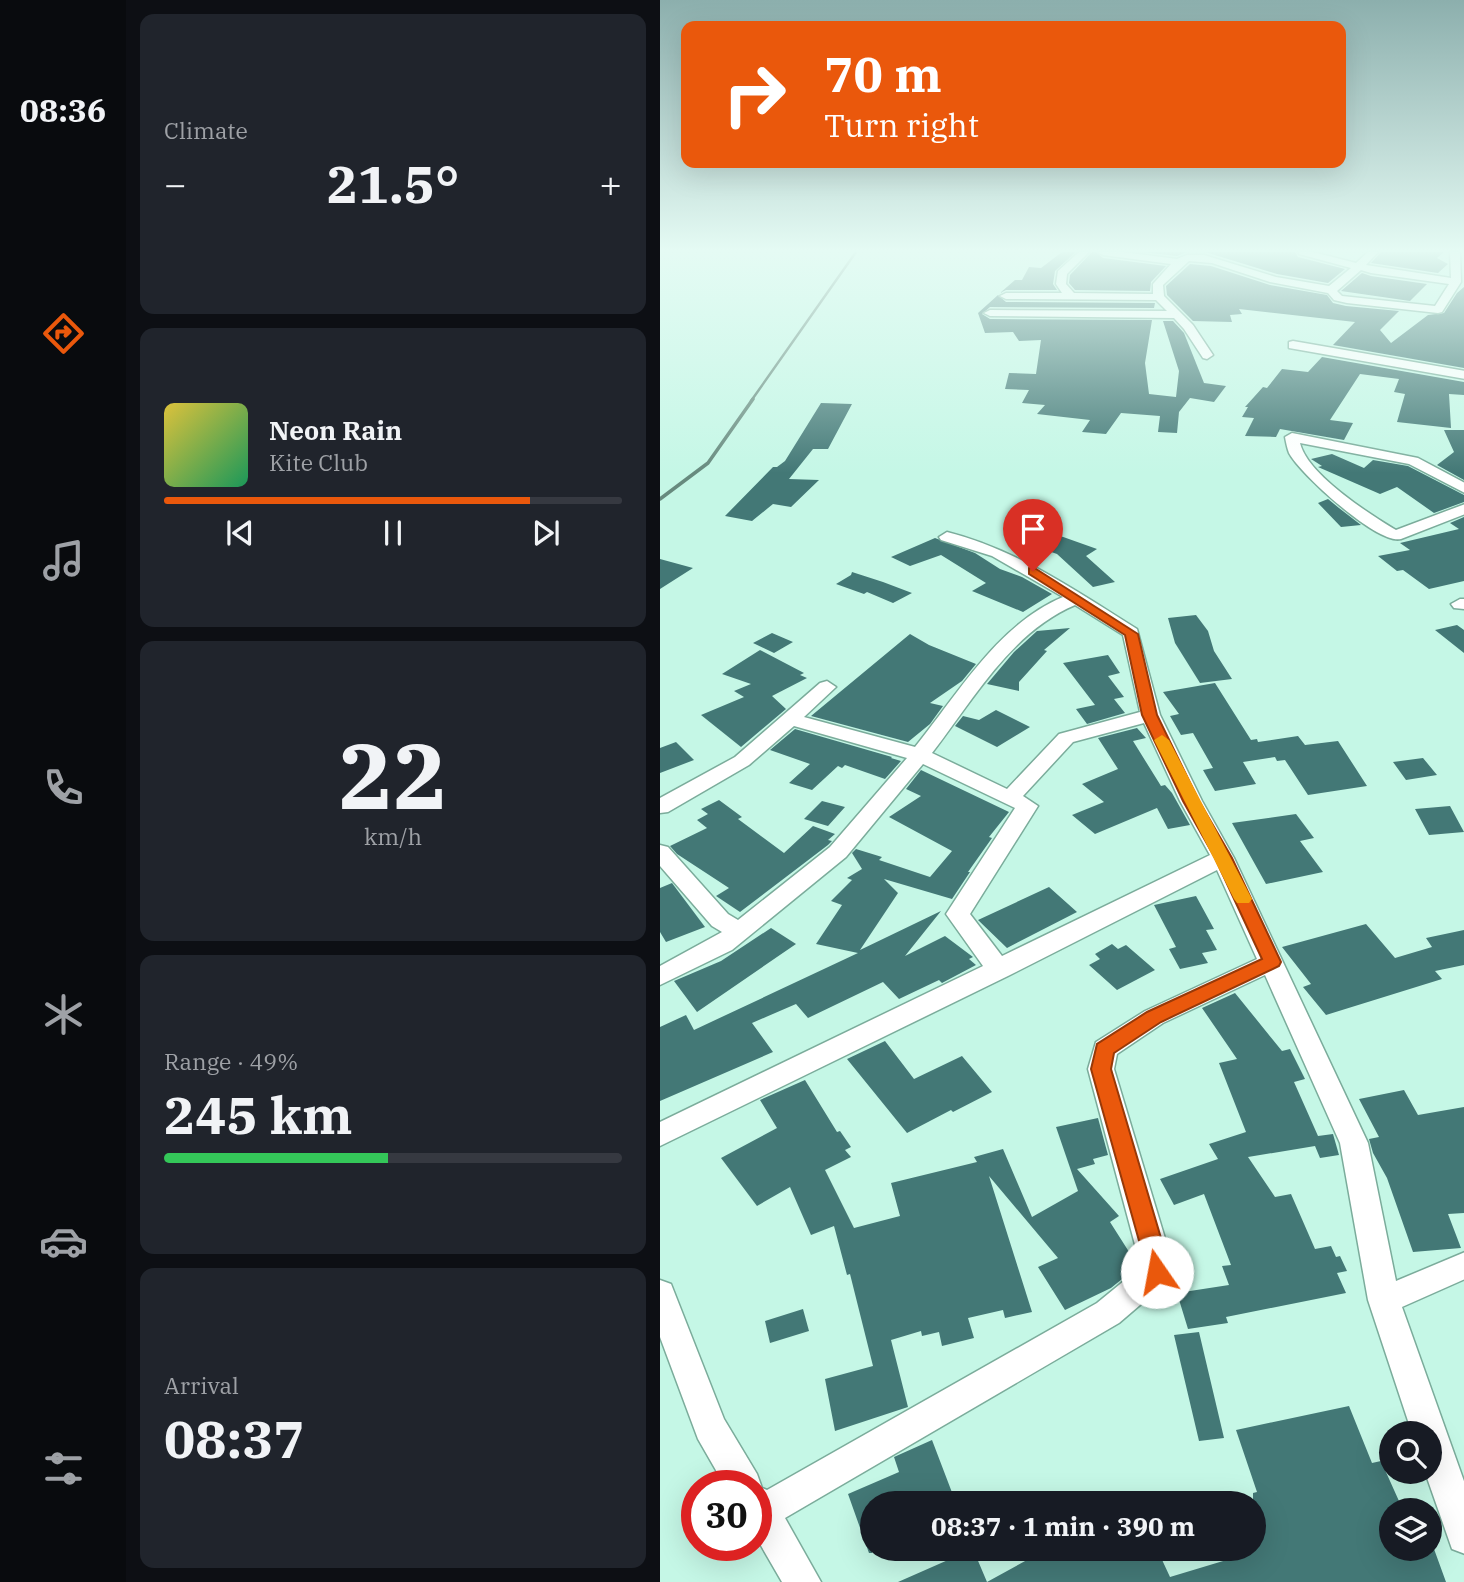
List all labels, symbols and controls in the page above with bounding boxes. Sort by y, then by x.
text: 70 m [824,42,942,105]
icon: right [709,49,800,140]
text: 08:36 [20,89,106,131]
text: Turn right [824,104,979,146]
text: Climate [164,115,248,145]
text: 21.5° [327,150,459,217]
text: − [164,159,187,208]
text: + [599,159,622,208]
icon: directions [39,309,88,358]
text: Neon Rain [269,413,402,447]
text: Kite Club [269,447,368,477]
pin [1003,499,1063,571]
icon: arrive [1014,510,1052,548]
icon: previous [221,514,259,552]
icon: pause [374,514,412,552]
icon: next [527,514,565,552]
icon: music [39,536,88,585]
text: 22 [338,716,448,834]
icon: phone [39,763,88,812]
text: km/h [364,821,422,851]
icon: climate [39,990,88,1039]
text: Range · 49% [164,1046,298,1076]
text: 245 km [164,1081,353,1148]
icon: car [39,1217,88,1266]
position arrow [1120,1235,1194,1309]
text: Arrival [164,1370,239,1400]
text: 08:37 [164,1405,305,1472]
map controls [1379,1421,1442,1561]
button: search [1379,1421,1442,1484]
icon: filters [39,1444,88,1493]
speed limit sign: 30 [681,1470,772,1561]
button: layers [1379,1498,1442,1561]
text: 08:37 · 1 min · 390 m [931,1509,1195,1543]

